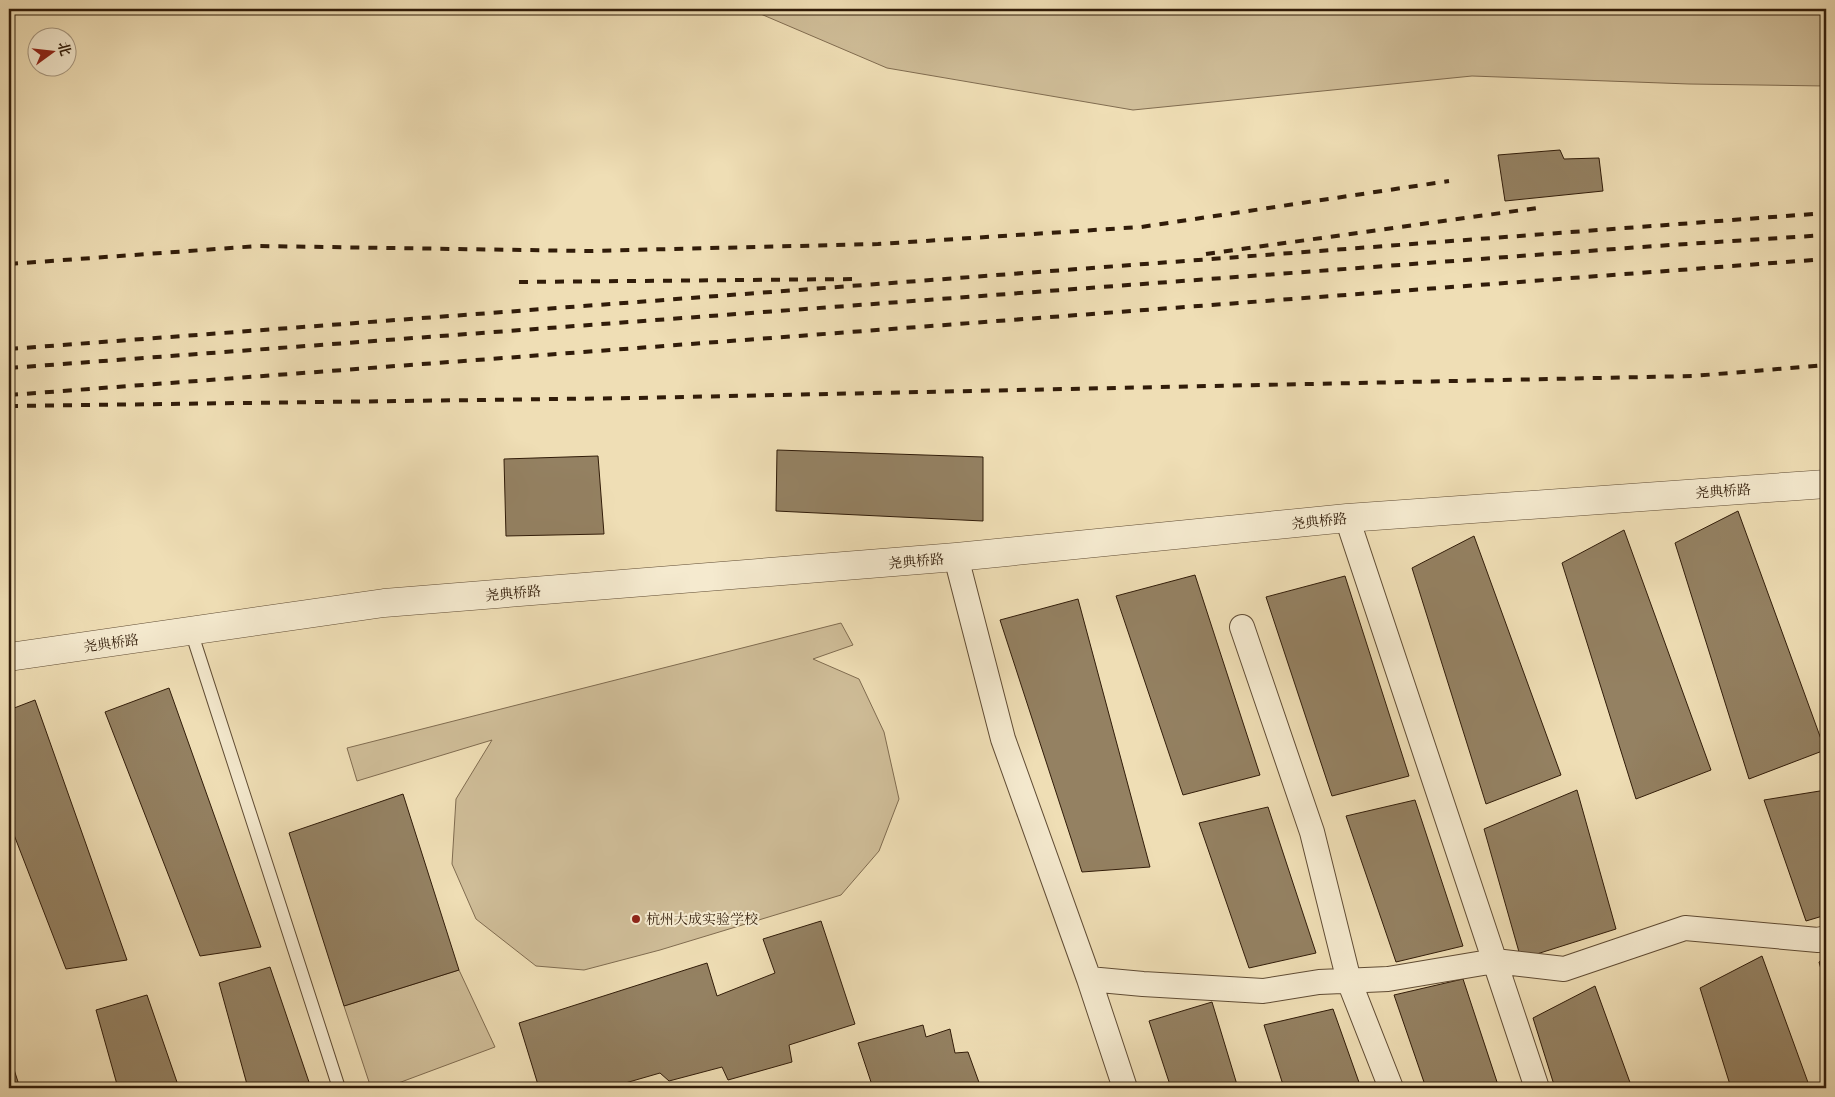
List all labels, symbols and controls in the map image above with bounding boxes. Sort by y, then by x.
north arrow [28,28,78,78]
text: 北 [54,40,75,58]
street label: 尧典桥路 [1694,480,1752,502]
street label: 尧典桥路 [1290,509,1348,533]
street label: 尧典桥路 [887,550,945,572]
street label: 尧典桥路 [484,582,542,604]
street label: 尧典桥路 [82,630,140,656]
place label: 杭州大成实验学校 [646,910,758,928]
marker: 杭州大成实验学校 [630,913,642,925]

